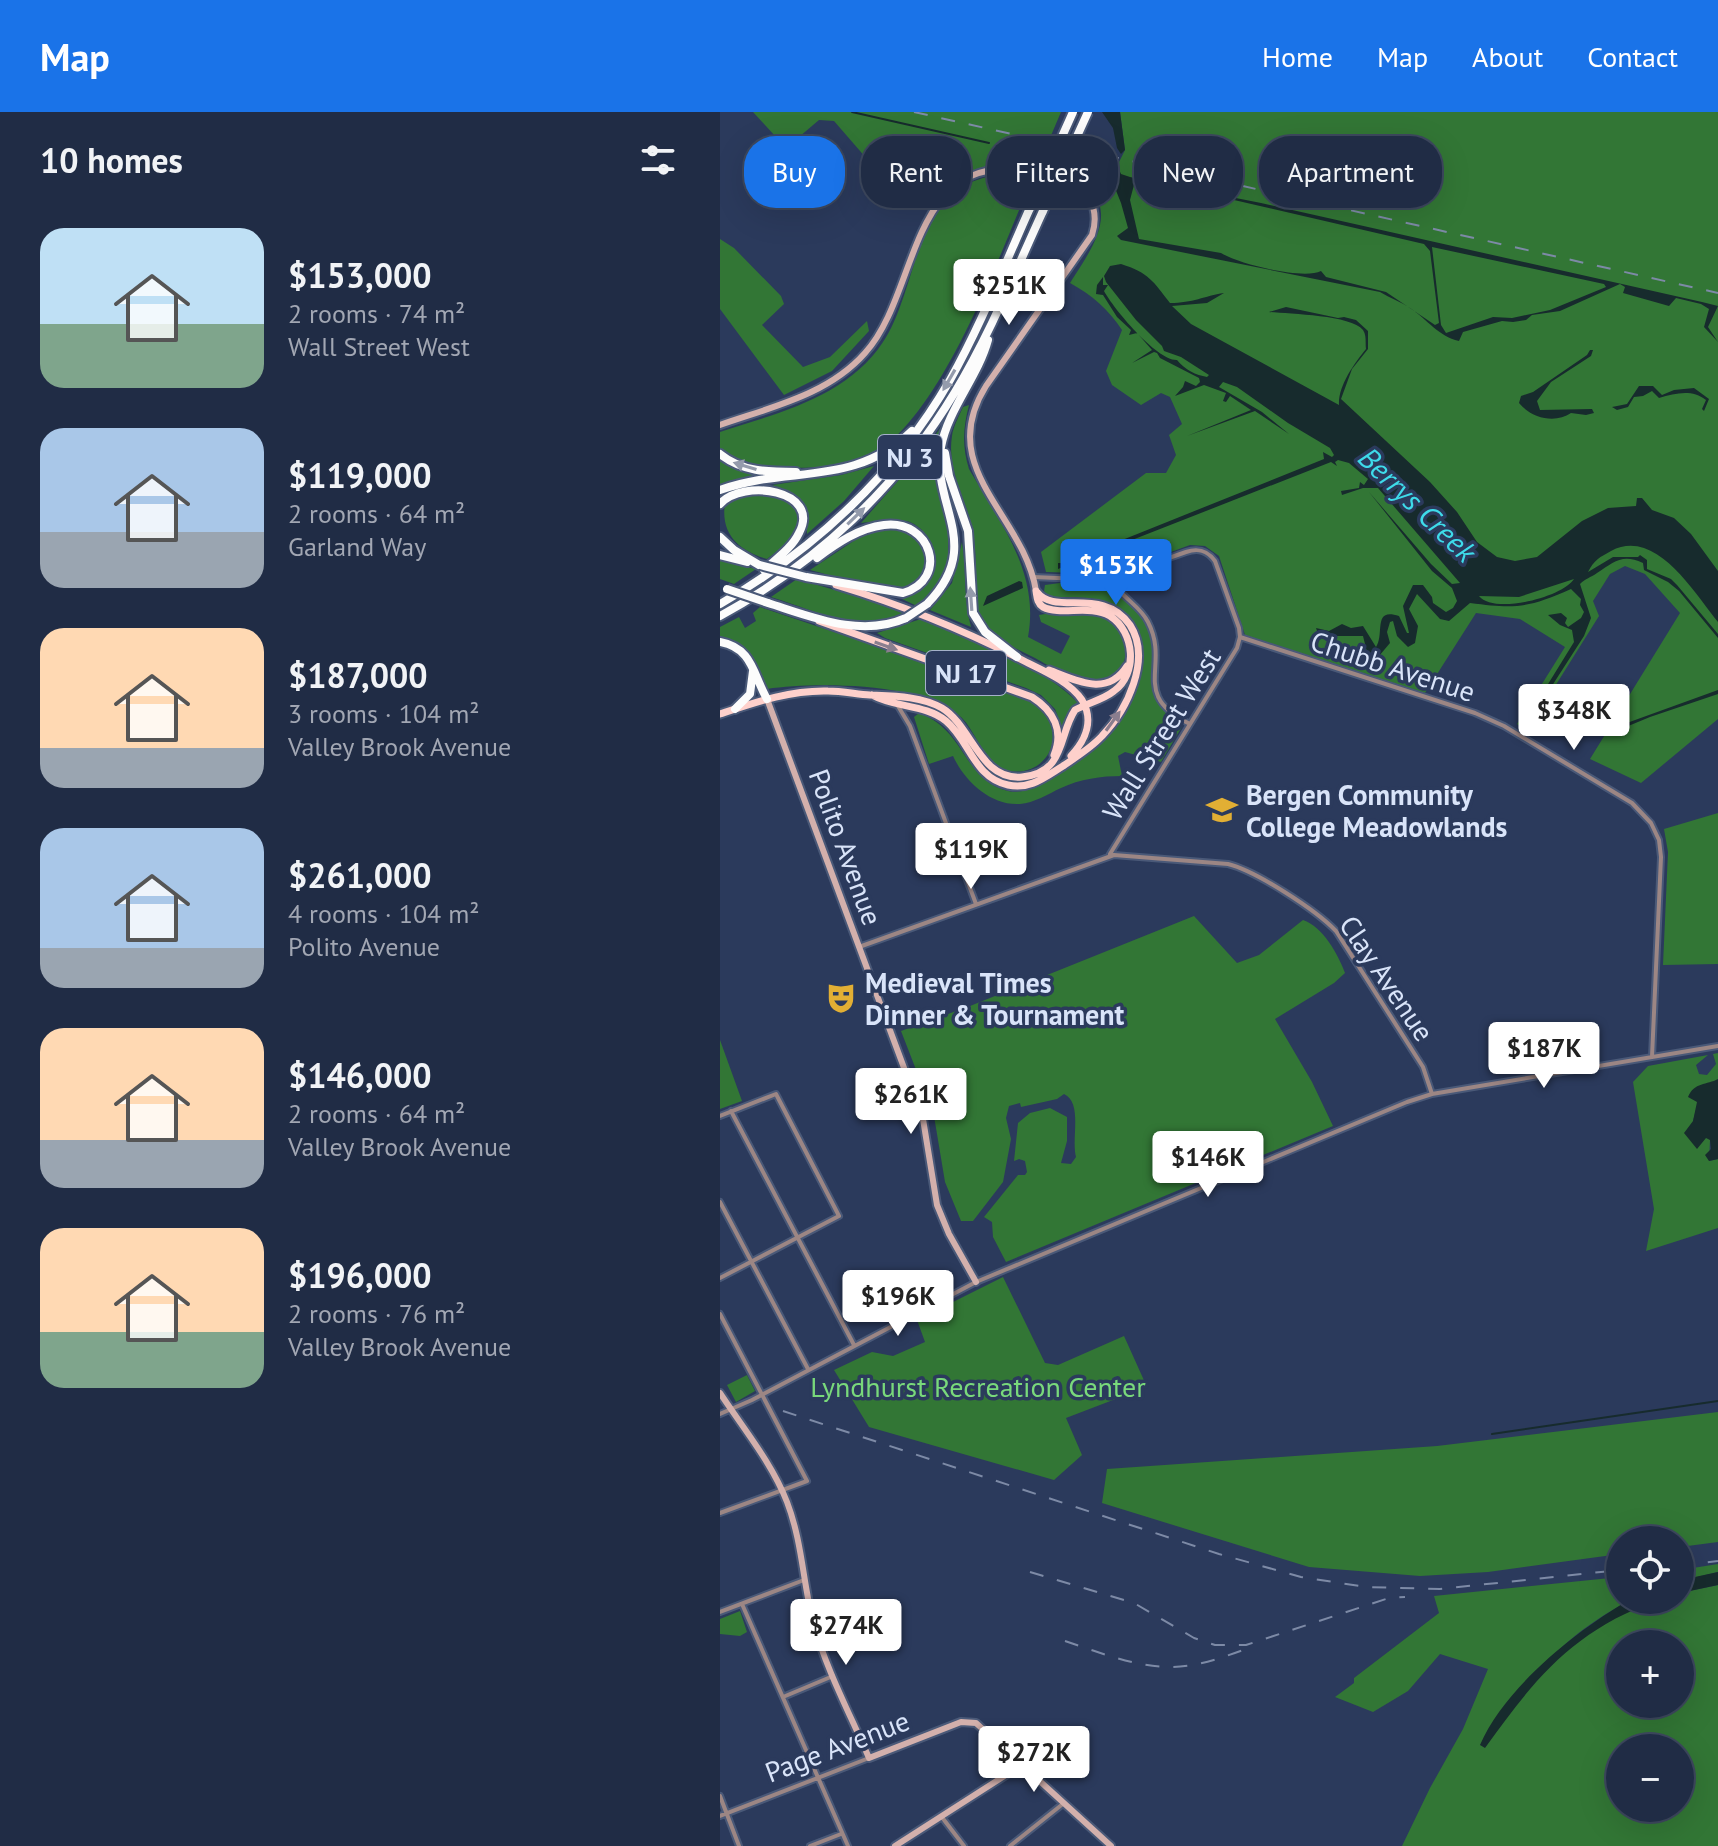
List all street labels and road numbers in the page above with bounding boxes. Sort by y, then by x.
road number: NJ 3 [878,435,942,479]
street label: Chubb Avenue [1306,622,1480,710]
street label: Wall Street West [1093,641,1229,827]
road number: NJ 17 [926,651,1006,695]
street label: Polito Avenue [801,764,891,930]
street label: Clay Avenue [1331,908,1443,1048]
street label: Page Avenue [759,1702,915,1790]

